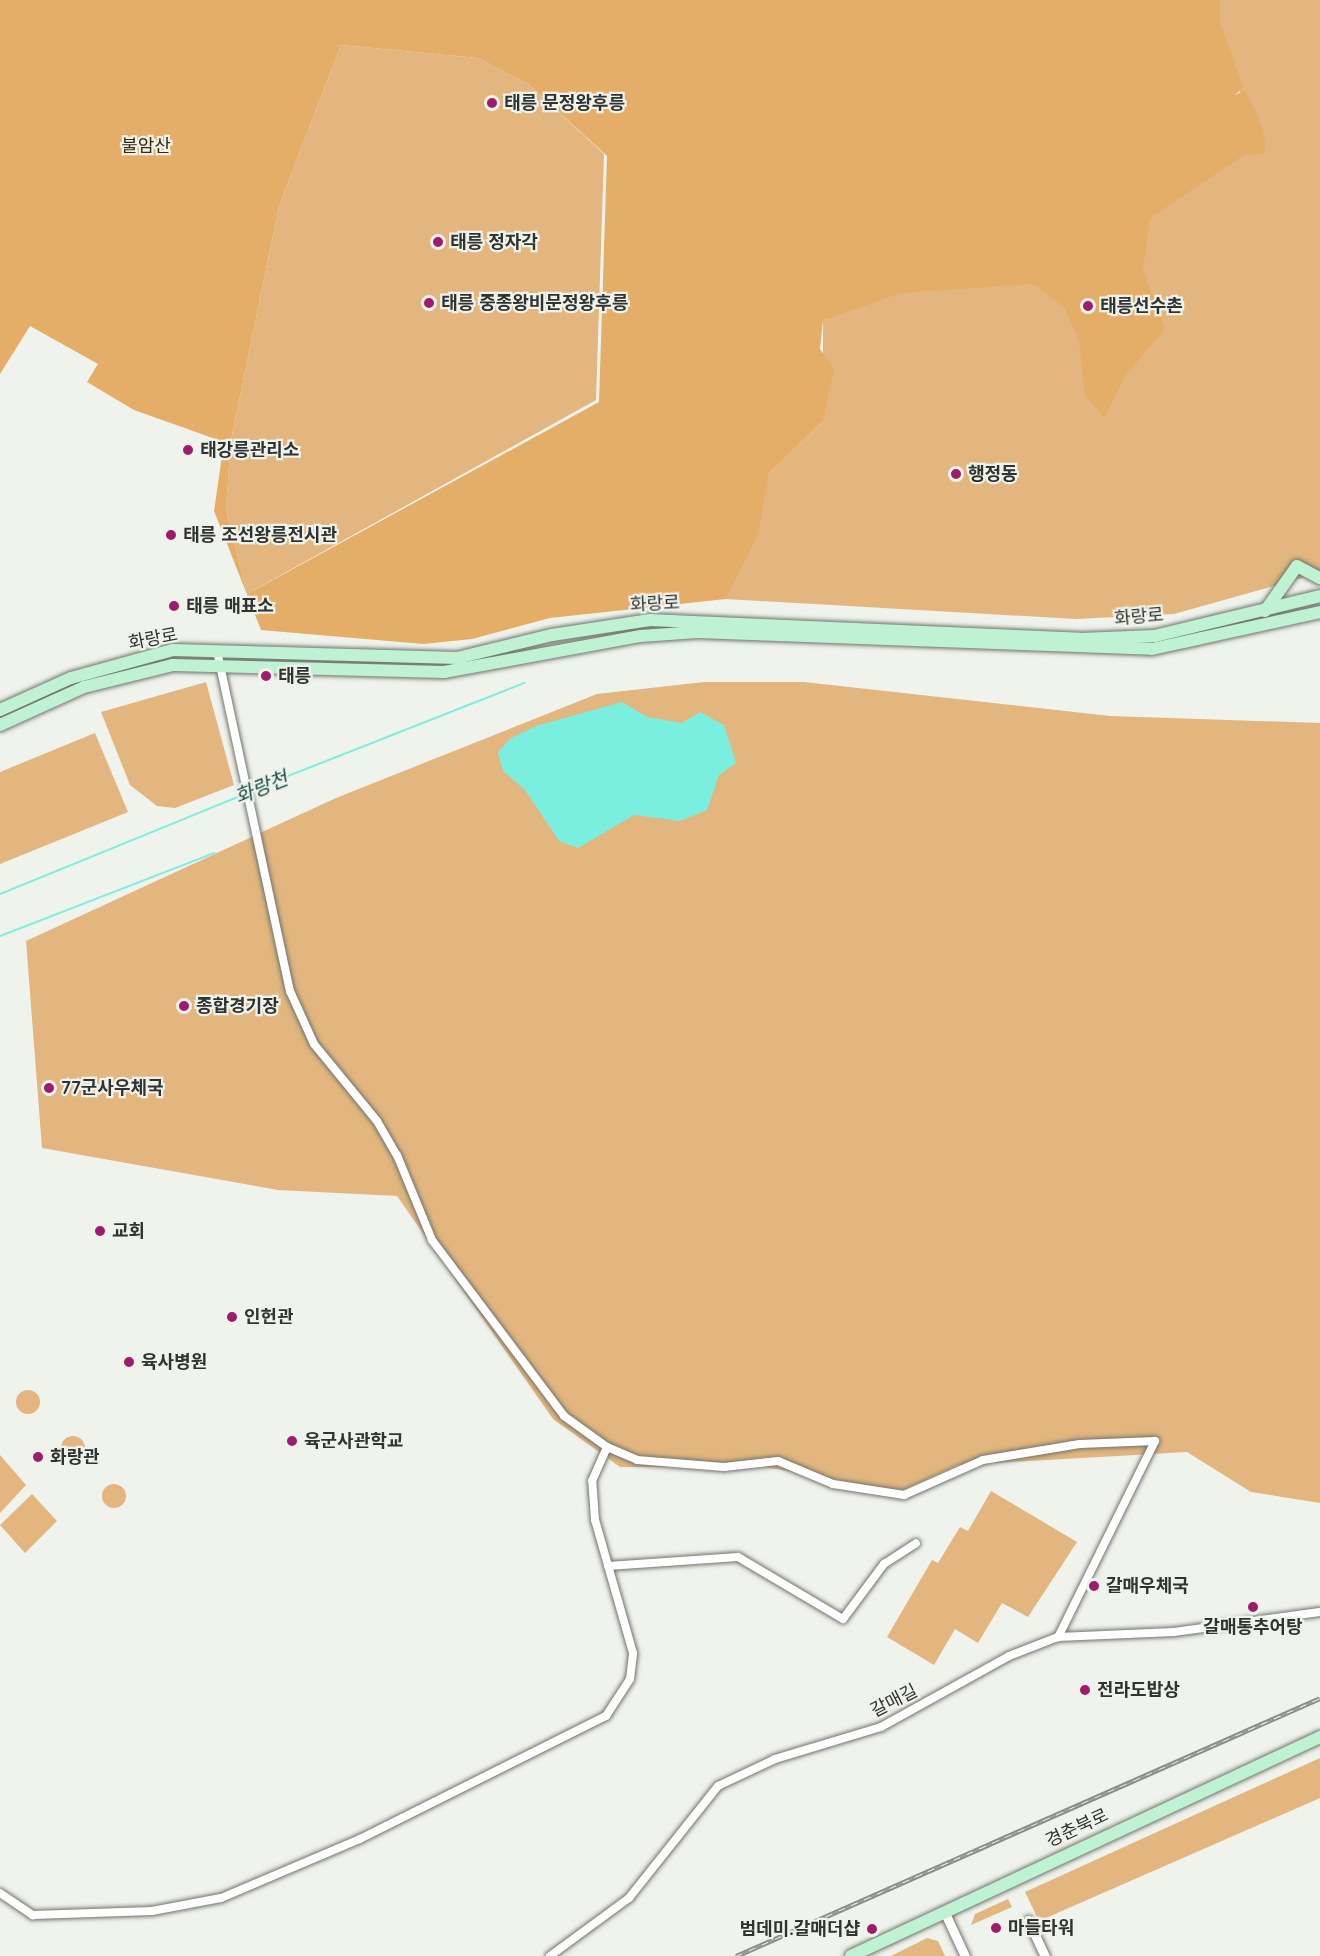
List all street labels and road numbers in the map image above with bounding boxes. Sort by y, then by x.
street label: 화랑로 [630,592,680,616]
street label: 화랑로 [1113,604,1165,630]
street label: 화랑로 [127,624,179,654]
street label: 갈매길 [867,1680,921,1722]
street label: 경춘북로 [1042,1804,1112,1852]

